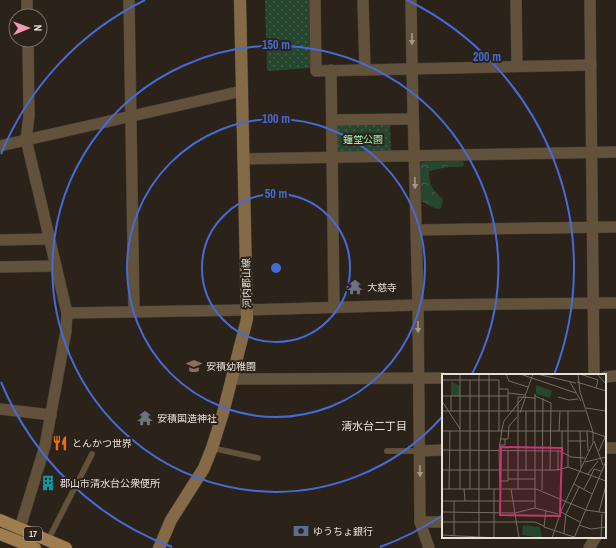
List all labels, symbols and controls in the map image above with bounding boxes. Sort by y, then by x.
north arrow [8,8,48,48]
text: N [31,24,45,31]
one-way arrow [409,33,415,46]
text: 150 m [262,37,290,53]
text: 200 m [473,49,501,65]
text: 100 m [262,111,290,127]
park label: 鐘堂公園 [343,133,383,146]
one-way arrow [412,177,418,190]
text: 50 m [265,186,287,202]
street label: 河内郡山線 [240,258,253,308]
centre of rings [269,261,283,275]
temple icon: 大慈寺 [346,278,364,296]
place label: 大慈寺 [367,281,397,294]
one-way arrow [415,321,421,334]
school or university icon: 安積幼稚園 [185,357,203,375]
place label: 安積幼稚園 [206,360,256,373]
inset map [442,374,606,538]
temple icon: 安積国造神社 [136,409,154,427]
place label: 安積国造神社 [157,412,217,425]
district label: 清水台二丁目 [341,419,407,433]
restaurant icon: とんかつ世界 [51,434,69,452]
place label: とんかつ世界 [72,437,132,450]
one-way arrow [416,465,423,477]
building icon: 郡山市清水台公衆便所 [39,474,57,492]
place label: 郡山市清水台公衆便所 [60,477,160,490]
bank icon: ゆうちょ銀行 [292,522,310,540]
place label: ゆうちょ銀行 [313,525,373,538]
road number: 17 [24,527,42,541]

